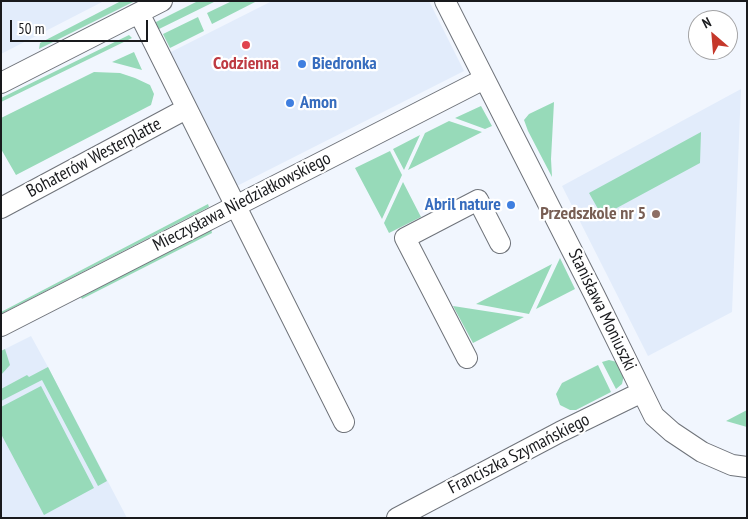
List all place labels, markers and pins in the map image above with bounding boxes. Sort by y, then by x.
marker: Codzienna [240,39,252,51]
place label: Codzienna [213,53,279,75]
place label: Biedronka [312,53,377,75]
marker: Biedronka [296,58,308,70]
place label: Amon [300,92,337,114]
marker: Amon [284,97,296,109]
place label: Abril nature [425,194,501,216]
marker: Abril nature [505,199,517,211]
place label: Przedszkole nr 5 [540,203,646,225]
marker: Przedszkole nr 5 [650,208,662,220]

